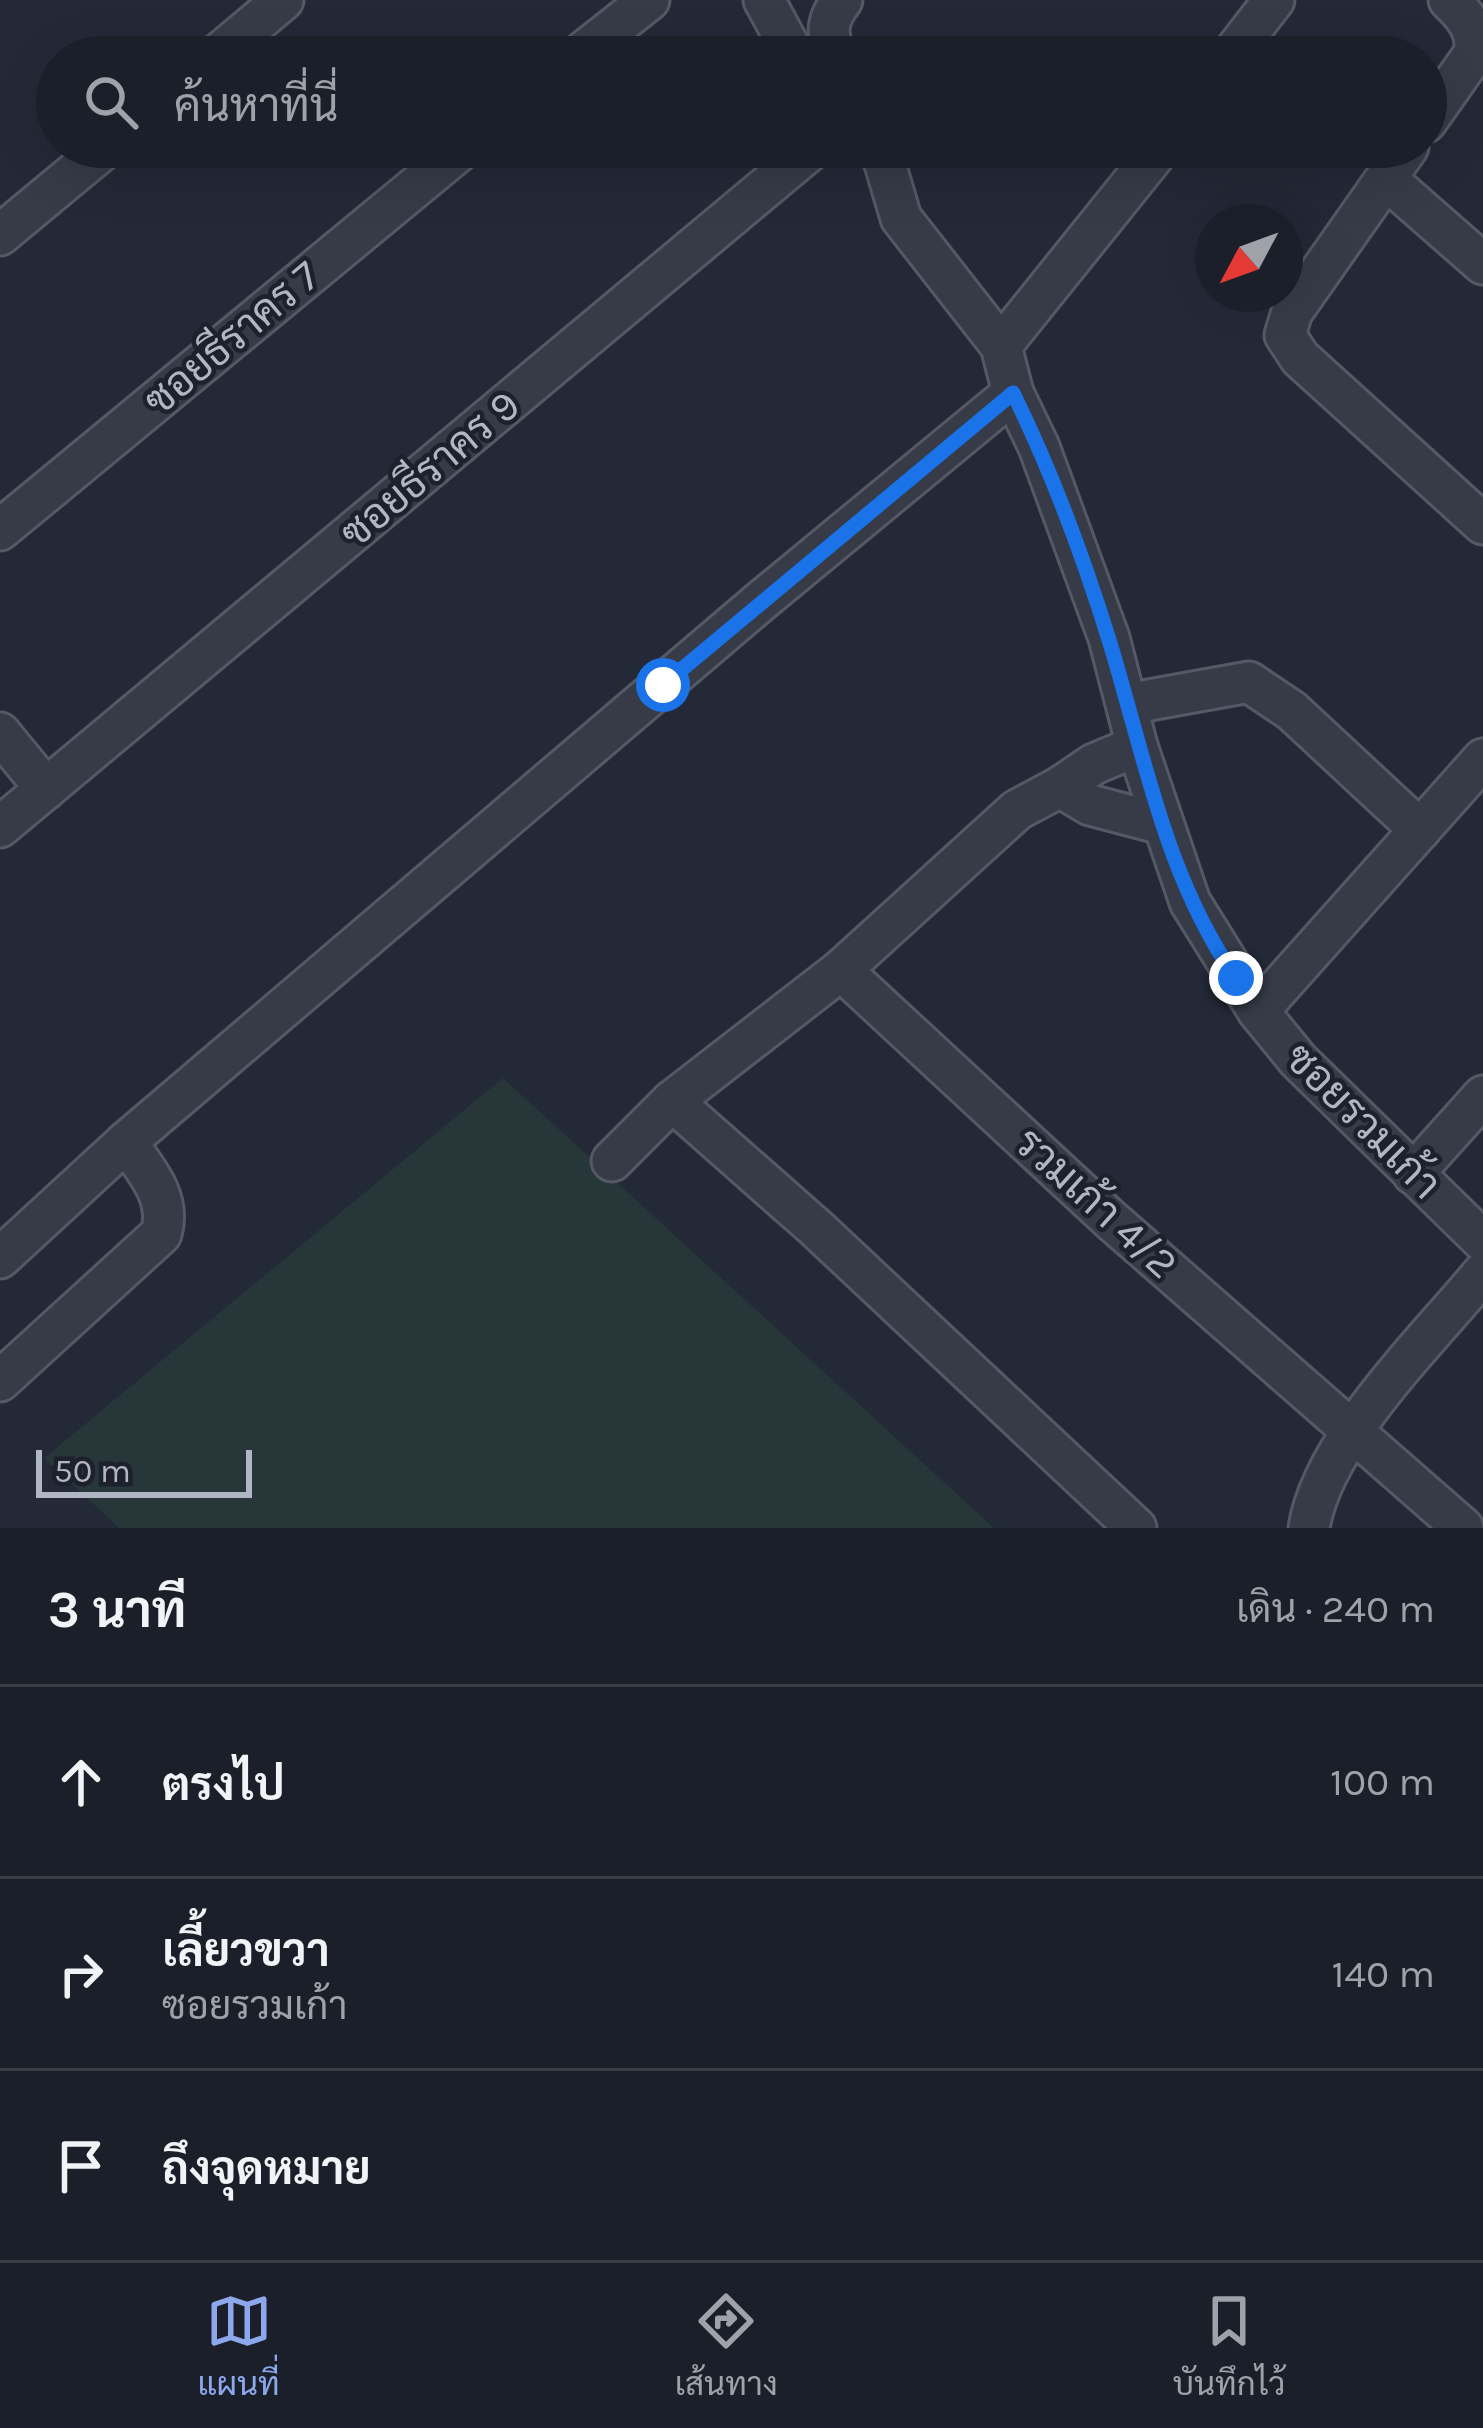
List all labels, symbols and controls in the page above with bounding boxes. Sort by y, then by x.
search box [36,36,1447,168]
icon: search [78,69,144,135]
text: ค้นหาที่นี่ [174,80,338,132]
north arrow [1195,204,1303,312]
street label: ซอยธีราคร 7 [133,249,330,426]
street label: ซอยธีราคร 9 [329,378,530,558]
route start [636,658,690,712]
route end [1209,951,1263,1005]
street label: ซอยรวมเก้า [1275,1031,1453,1209]
street label: รวมเก้า 4/2 [1005,1116,1189,1289]
scale bar [36,1444,252,1497]
text: 50 m [54,1452,131,1490]
text: 3 นาที [48,1580,186,1640]
text: เดิน · 240 m [1236,1586,1435,1632]
icon: ahead [48,1749,114,1815]
text: ตรงไป [162,1759,285,1811]
text: 100 m [1330,1759,1435,1805]
text: เลี้ยวขวา [162,1925,330,1977]
icon: right [48,1941,114,2007]
text: 140 m [1331,1951,1435,1997]
text: ซอยรวมเก้า [162,1983,347,2029]
icon: arrive [48,2133,114,2199]
text: ถึงจุดหมาย [162,2143,371,2195]
tab: แผนที่ [197,2288,280,2403]
tab: เส้นทาง [675,2288,778,2403]
tab: บันทึกไว้ [1173,2288,1286,2403]

